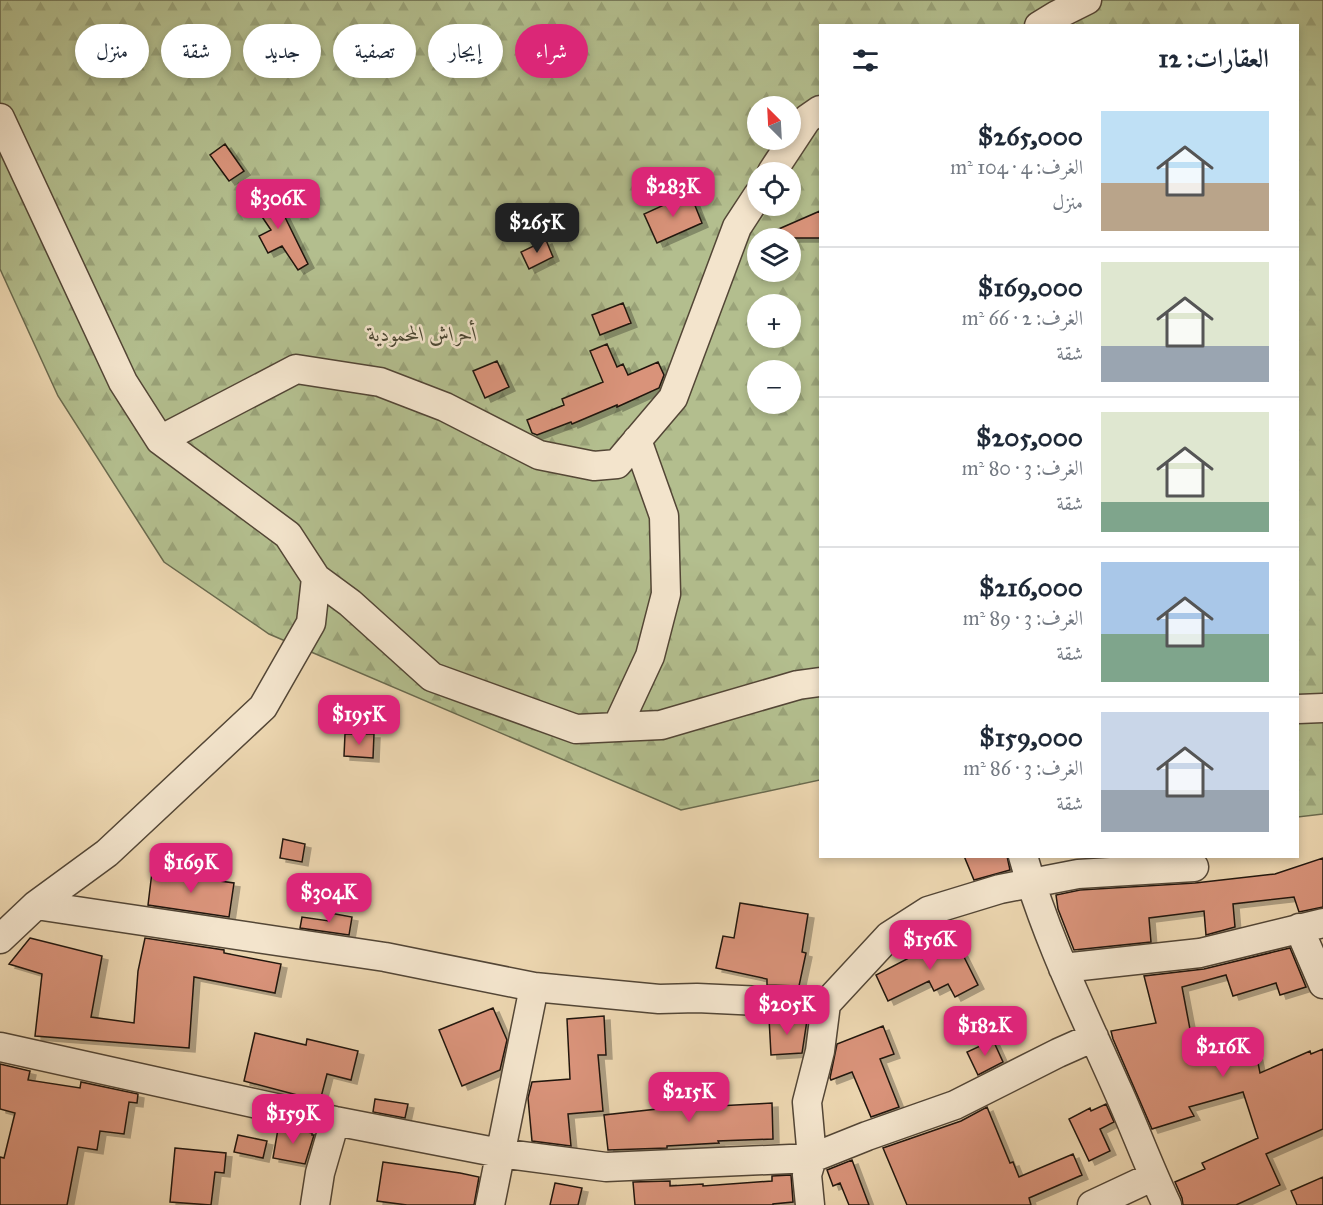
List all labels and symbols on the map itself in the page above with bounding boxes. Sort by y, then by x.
north arrow [747,96,801,150]
pin: $283K [631,167,715,218]
pin: $306K [236,179,320,230]
pin: $265K [495,203,579,254]
park label: أحراش المحمودية [366,319,478,347]
pin: $195K [317,695,401,746]
pin: $169K [149,843,233,894]
pin: $304K [287,873,371,924]
pin: $156K [888,920,972,971]
pin: $205K [745,985,829,1036]
pin: $182K [943,1006,1027,1057]
pin: $216K [1181,1027,1265,1078]
pin: $215K [647,1072,731,1123]
pin: $159K [251,1094,335,1145]

